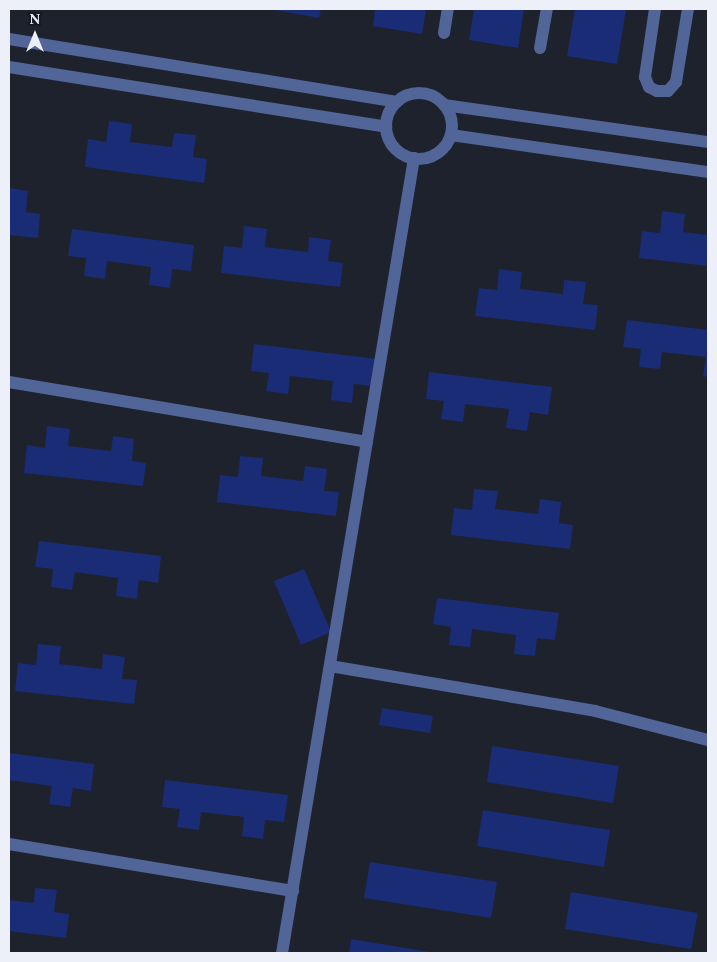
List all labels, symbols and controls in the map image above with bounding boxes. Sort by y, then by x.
text: N [29,9,41,30]
north arrow [10,10,60,60]

